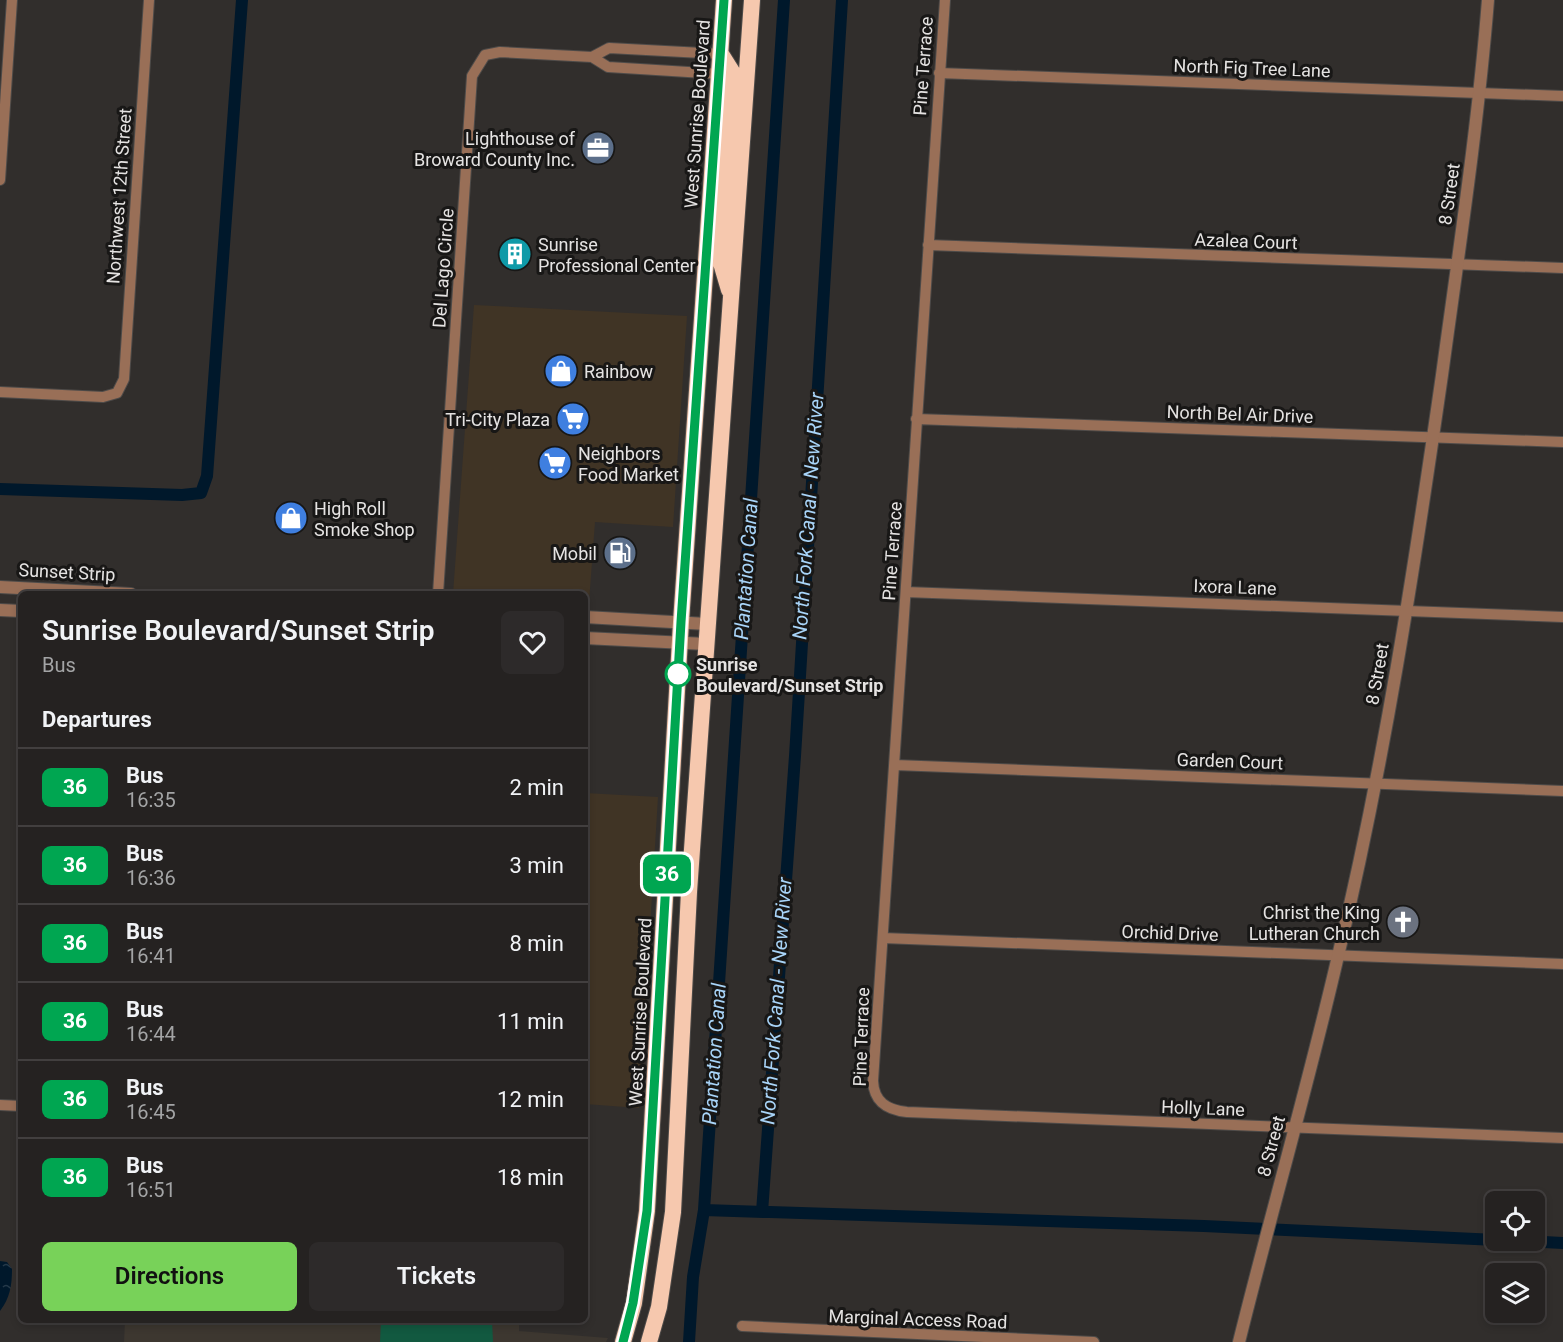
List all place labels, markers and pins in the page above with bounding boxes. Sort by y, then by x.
place label: Lighthouse of Broward County Inc. [414,128,576,170]
office icon: Lighthouse of Broward County Inc. [580,130,616,166]
place label: Sunrise Professional Center [538,234,696,276]
building icon: Sunrise Professional Center [497,236,533,272]
shop icon: Rainbow [543,353,579,389]
place label: Rainbow [584,361,654,382]
supermarket icon: Tri-City Plaza [555,401,591,437]
place label: Tri-City Plaza [445,409,550,430]
place label: Neighbors Food Market [578,443,679,485]
supermarket icon: Neighbors Food Market [537,445,573,481]
place label: High Roll Smoke Shop [314,498,415,540]
shop icon: High Roll Smoke Shop [273,500,309,536]
fuel station icon: Mobil [602,535,638,571]
place label: Mobil [552,543,597,564]
place label: Sunrise Boulevard/Sunset Strip [696,654,883,696]
marker: Sunrise Boulevard/Sunset Strip [665,661,691,687]
place label: Christ the King Lutheran Church [1249,902,1380,944]
church icon: Christ the King Lutheran Church [1385,904,1421,940]

